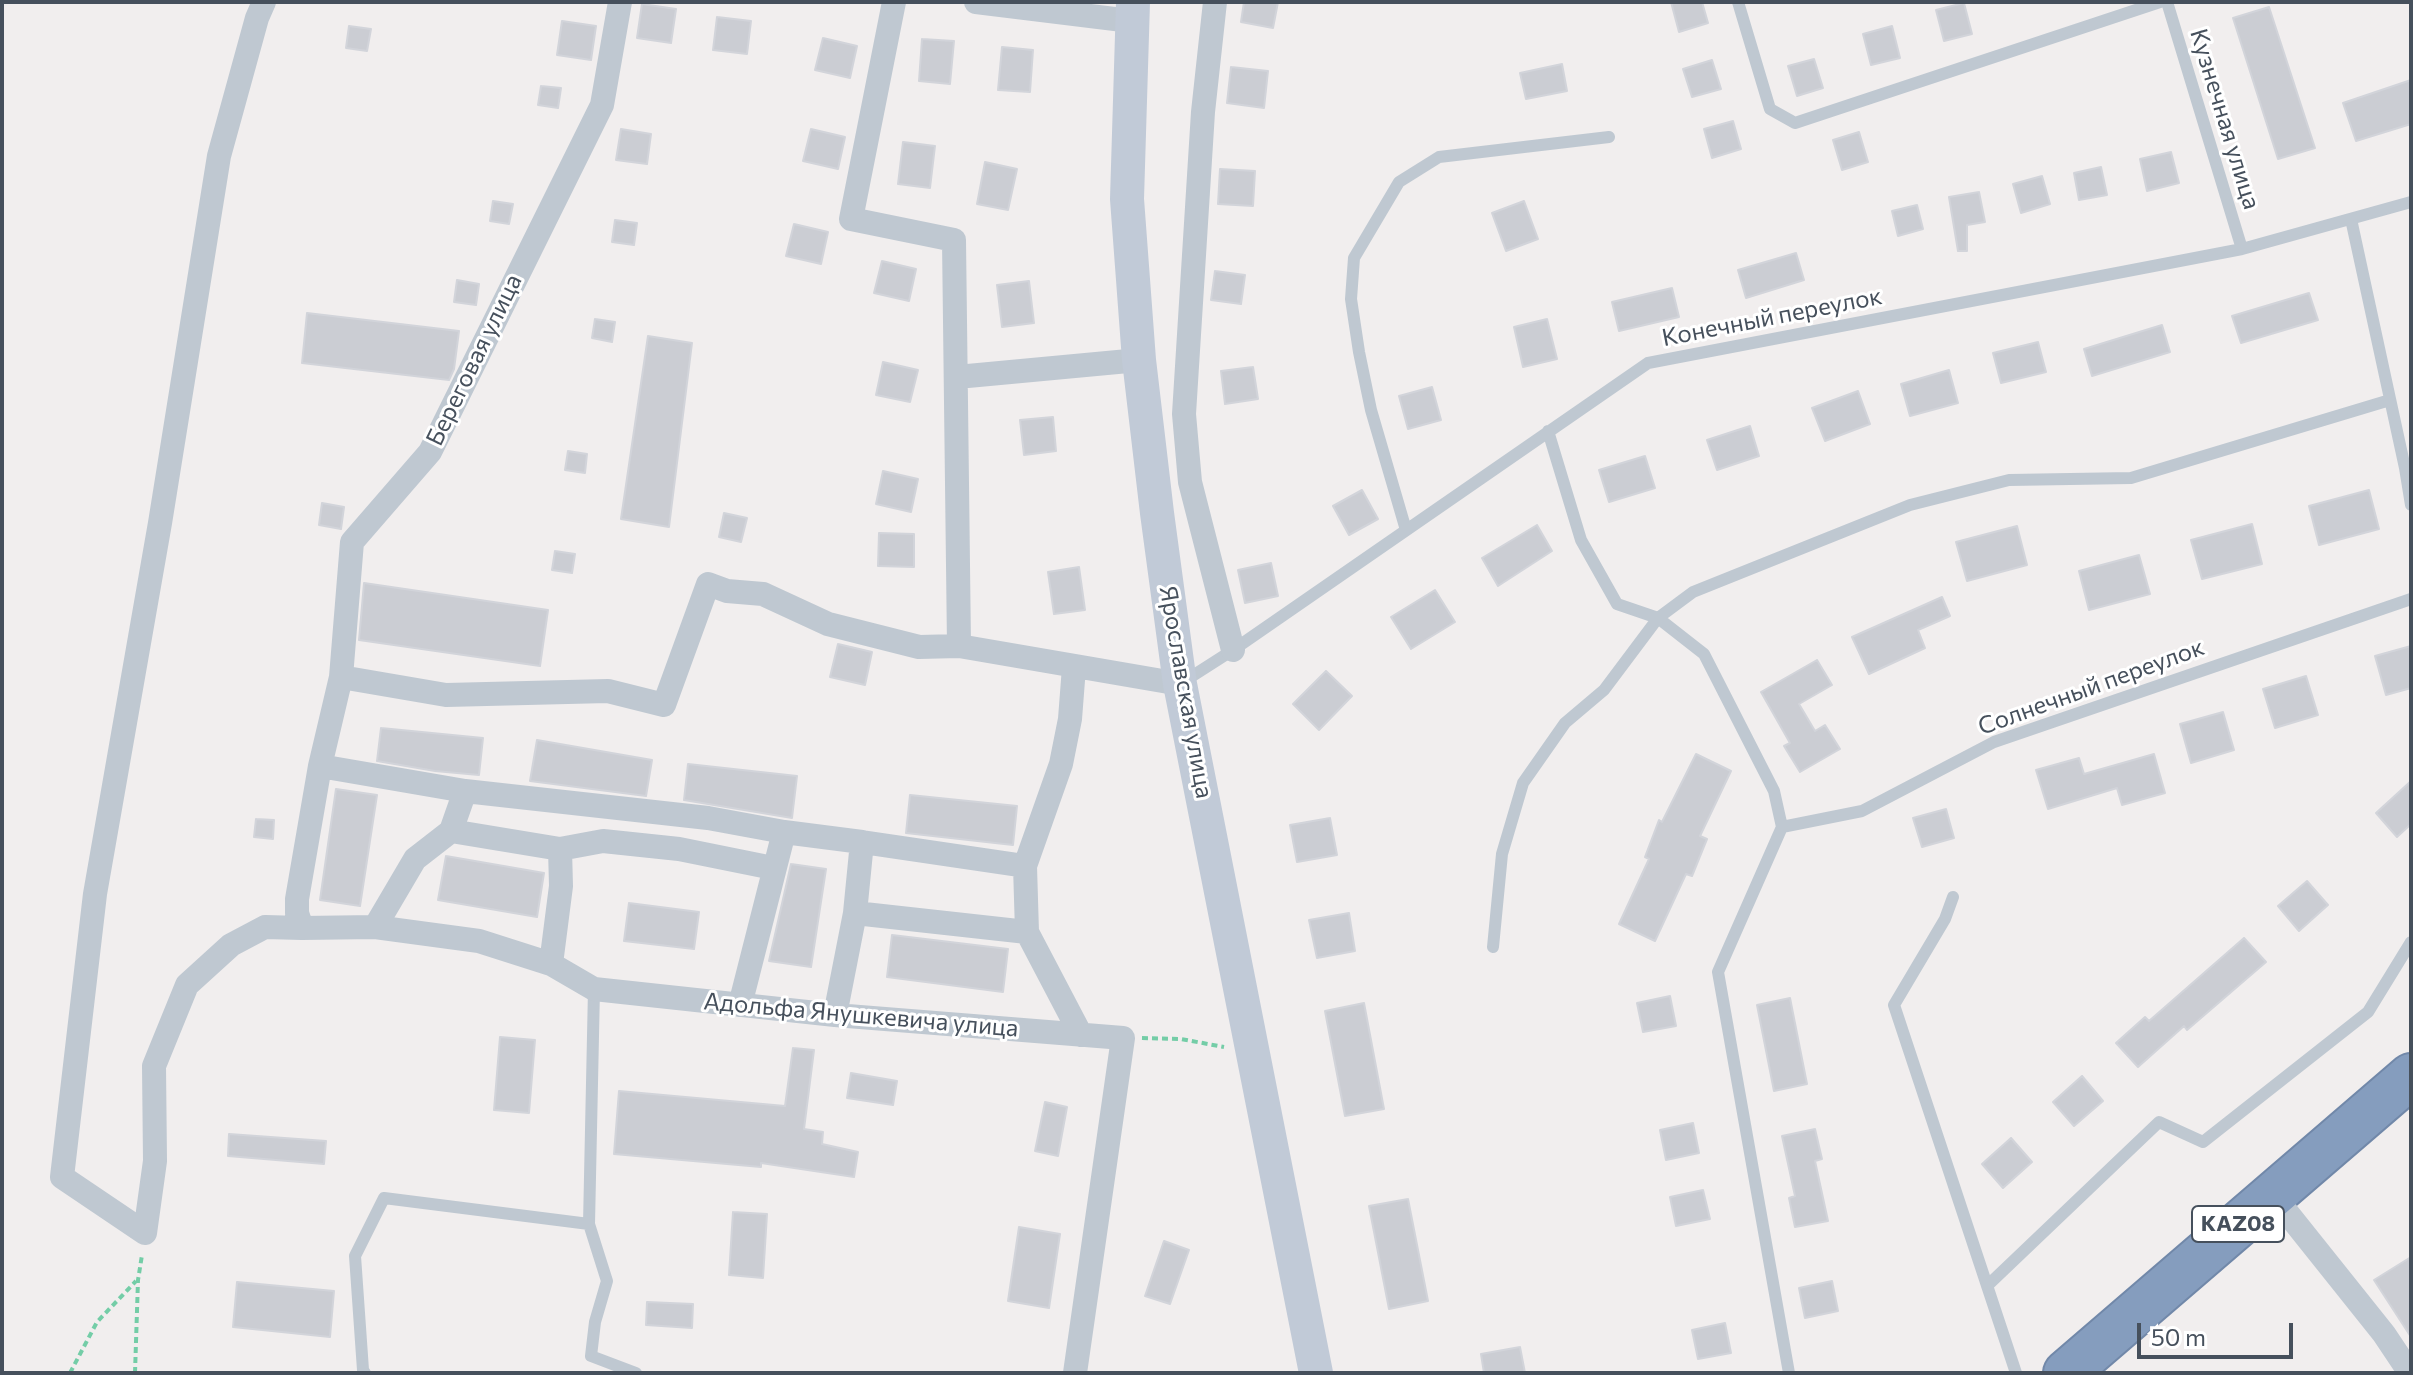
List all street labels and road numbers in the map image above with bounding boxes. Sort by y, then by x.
street label: Кузнечная улица [2184,25,2266,213]
street label: Береговая улица [420,270,528,450]
street label: Конечный переулок [1660,282,1884,352]
street label: Ярославская улица [1153,583,1219,801]
street label: Солнечный переулок [1974,633,2208,741]
street label: Адольфа Янушкевича улица [702,987,1020,1043]
road number: KAZ08 [2192,1206,2284,1242]

